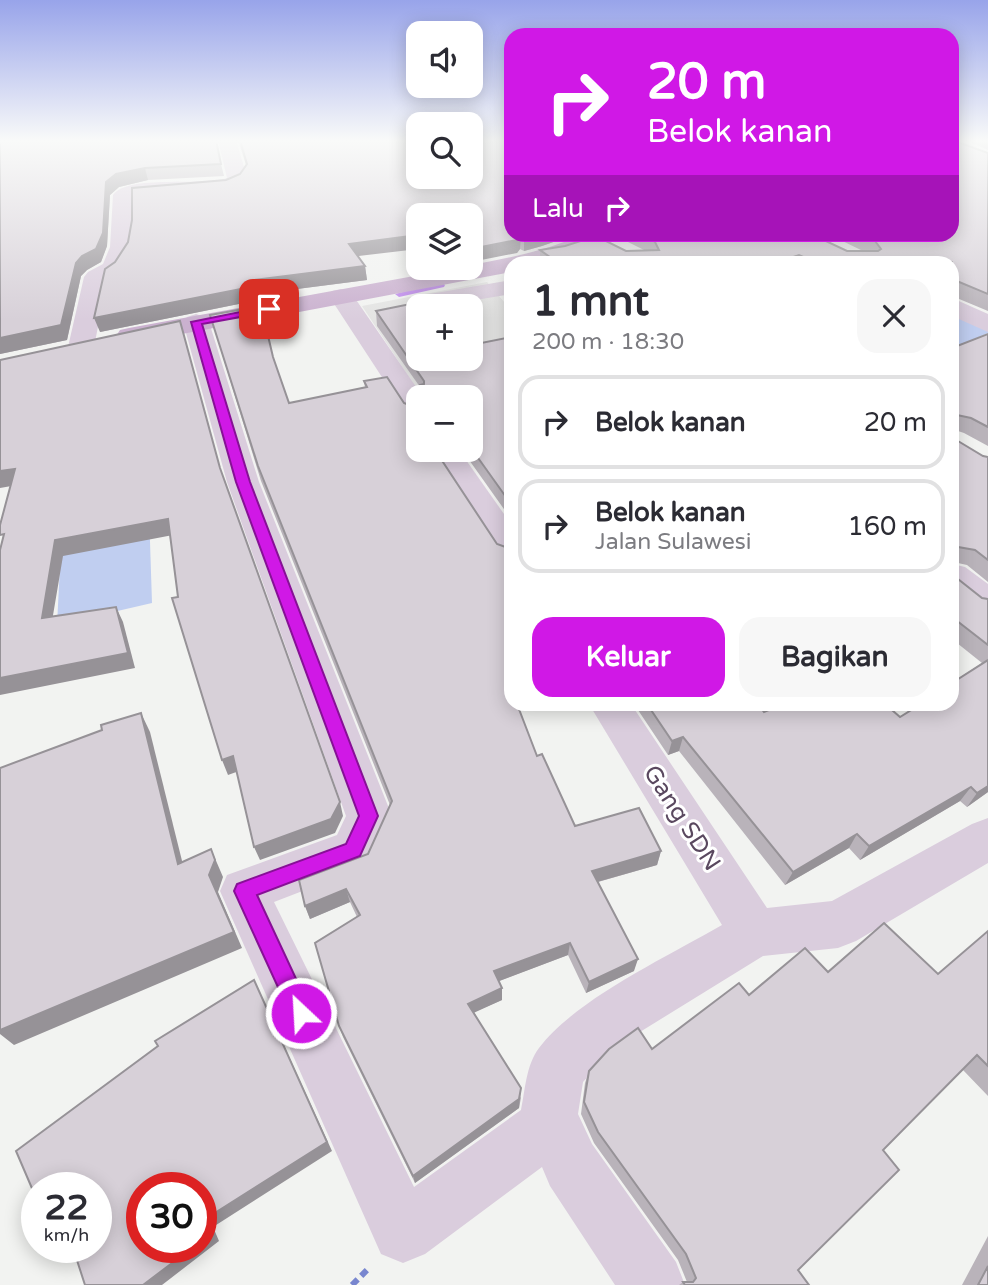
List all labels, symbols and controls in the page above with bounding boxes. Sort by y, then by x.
map controls [406,21,483,462]
button: sound [406,21,483,98]
text: 20 m [647,53,766,112]
icon: right [532,56,623,147]
button: search [406,112,483,189]
text: Belok kanan [647,113,832,151]
icon: right [598,189,636,227]
text: Lalu [532,193,584,224]
button: layers [406,203,483,280]
text: 1 mnt [532,276,649,327]
pin [239,279,299,339]
button: close [857,279,931,353]
icon: arrive [250,290,288,328]
button: + [406,294,483,371]
text: 200 m · 18:30 [532,328,684,356]
button: − [406,385,483,462]
icon: right [536,403,574,441]
text: Belok kanan [595,407,746,438]
text: 20 m [864,407,927,438]
text: Belok kanan [595,497,746,528]
icon: right [536,507,574,545]
text: 160 m [847,511,927,542]
text: Jalan Sulawesi [595,528,752,556]
button: Keluar [532,617,725,697]
button: Bagikan [739,617,931,697]
street label: Gang SDN [637,760,727,876]
position arrow [264,976,338,1050]
speed limit sign: 30 [126,1172,217,1263]
text: 22 [45,1187,88,1229]
text: km/h [44,1224,89,1246]

